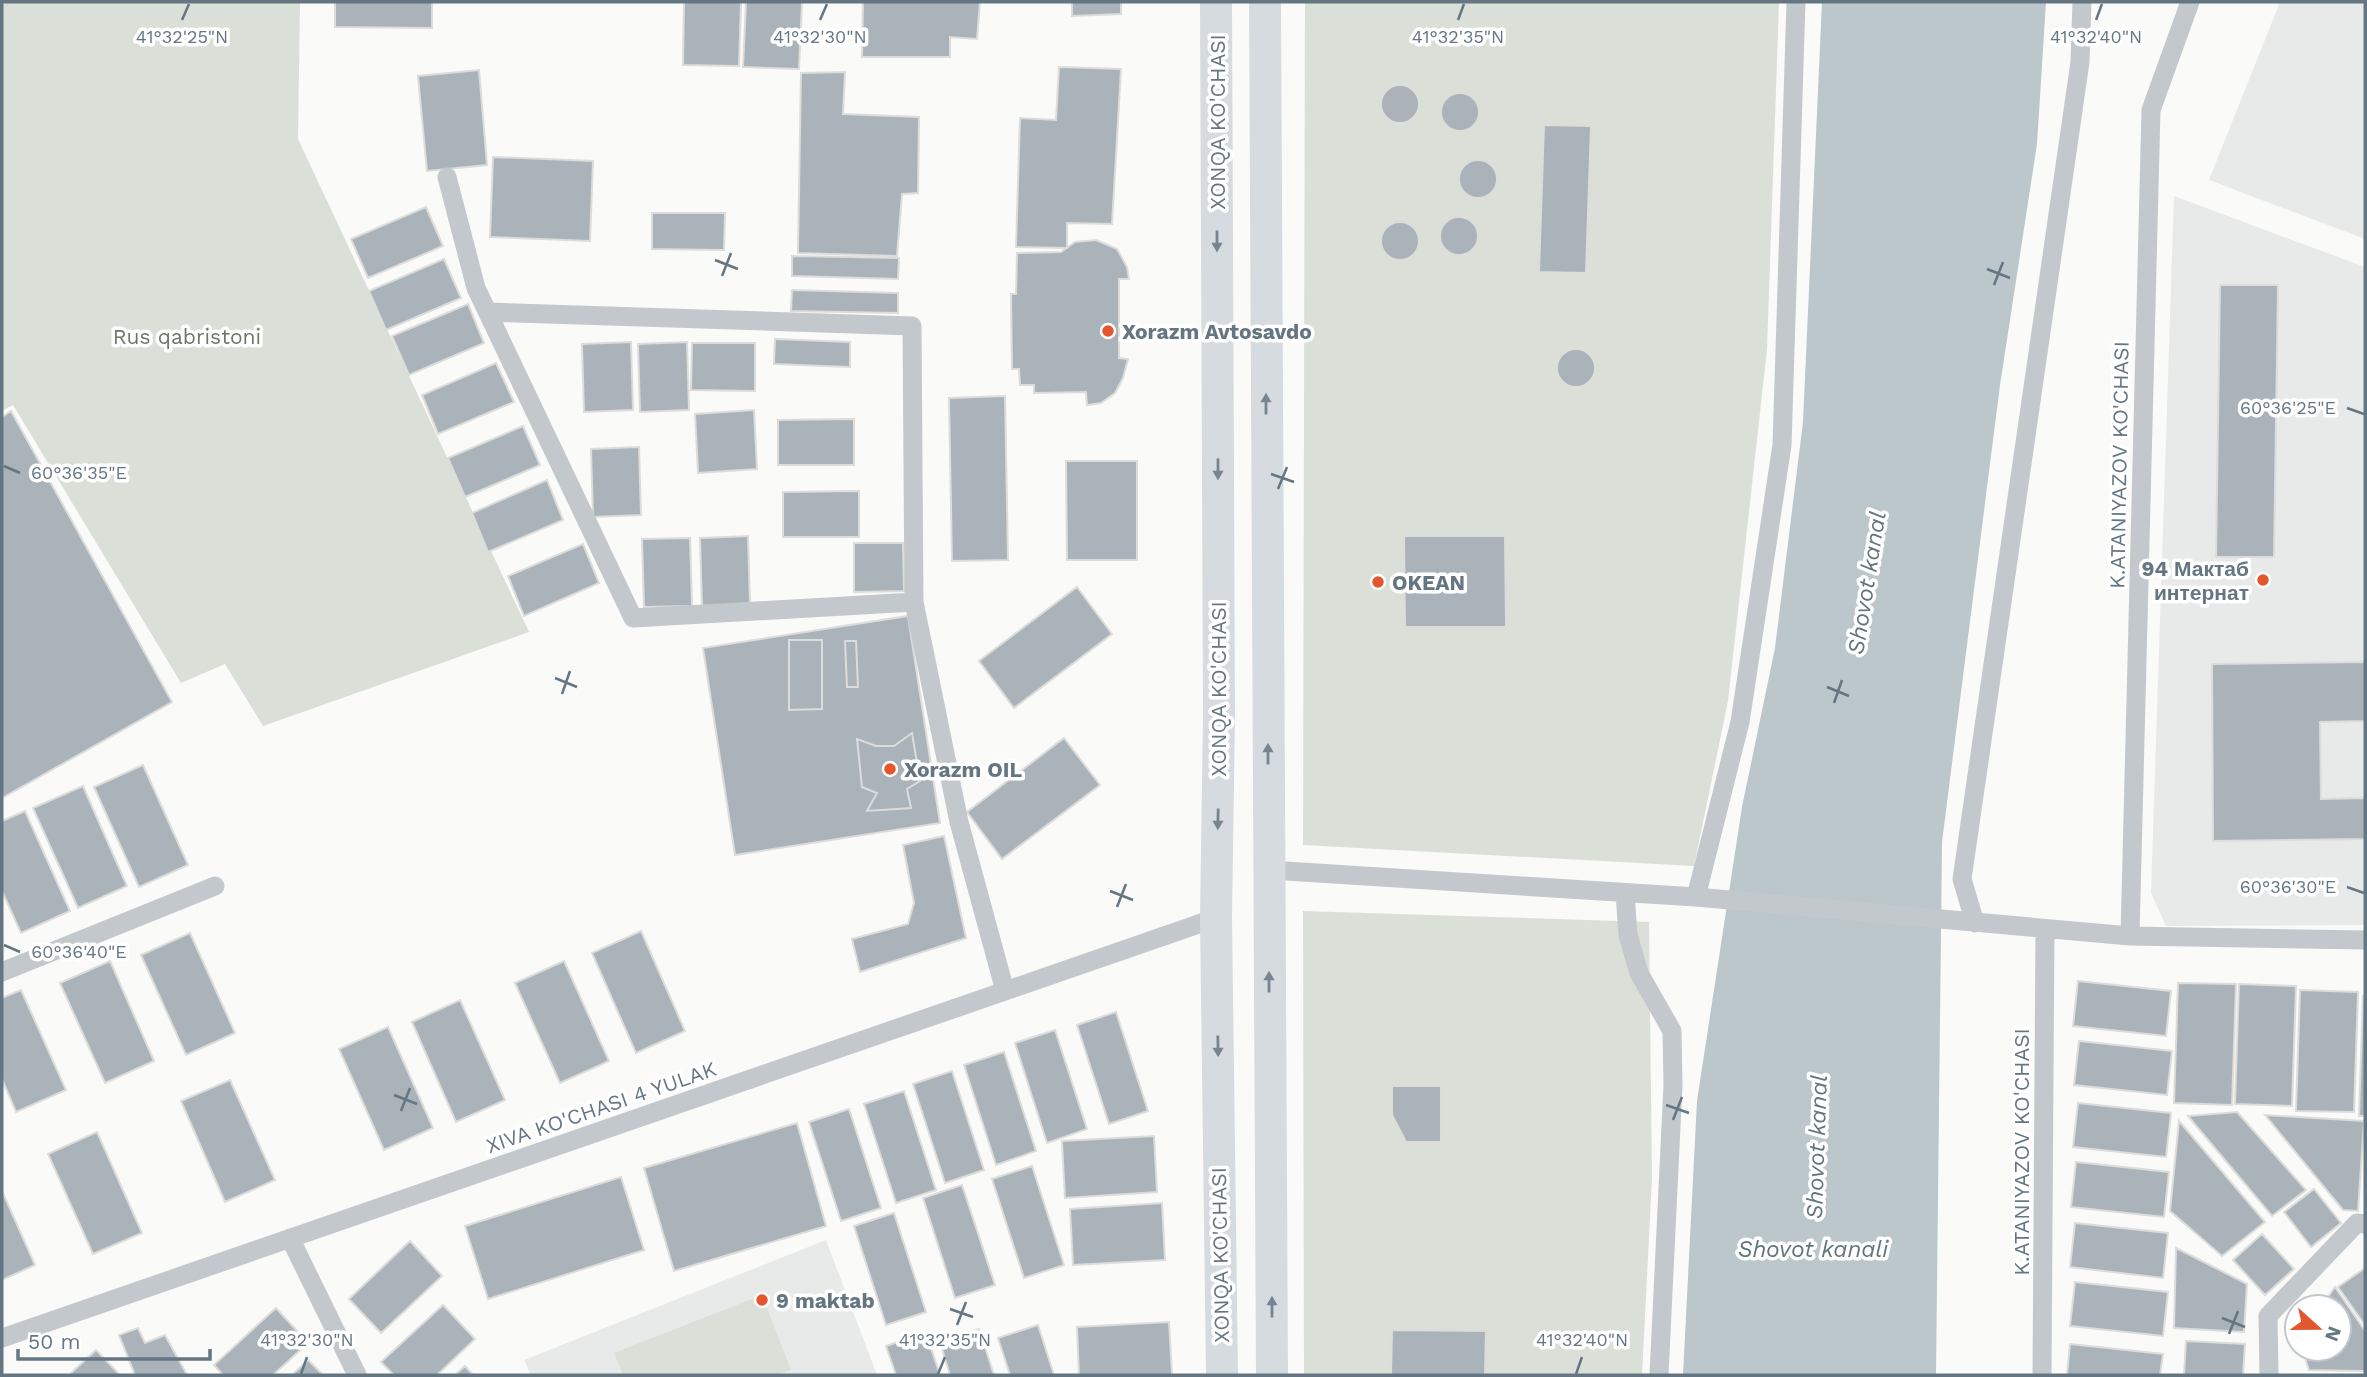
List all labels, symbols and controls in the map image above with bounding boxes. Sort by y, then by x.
text: 41°32'25"N [136,26,228,47]
text: 41°32'30"N [773,26,867,47]
text: 41°32'35"N [1412,26,1504,47]
text: 41°32'40"N [2050,26,2142,47]
street label: XONQA KO'CHASI [1205,34,1230,210]
one-way arrow [1211,231,1223,253]
place label: Xorazm Avtosavdo [1122,319,1312,344]
marker: Xorazm Avtosavdo [1100,323,1116,339]
park label: Rus qabristoni [113,324,261,349]
street label: K.ATANIYAZOV KO'CHASI [2104,341,2134,589]
one-way arrow [1261,393,1272,415]
text: 60°36'25"E [2240,397,2336,418]
one-way arrow [1212,458,1224,480]
text: 60°36'35"E [31,462,127,483]
water label: Shovot kanal [1842,509,1892,657]
place label: 94 Мактаб интернат [2142,556,2249,605]
place label: OKEAN [1392,570,1465,595]
marker: 94 Мактаб интернат [2255,572,2271,588]
marker: OKEAN [1370,574,1386,590]
street label: XONQA KO'CHASI [1206,601,1231,777]
one-way arrow [1262,743,1274,765]
place label: Xorazm OIL [904,757,1022,782]
marker: Xorazm OIL [882,761,898,777]
one-way arrow [1212,808,1223,830]
text: 60°36'30"E [2240,876,2336,897]
text: 60°36'40"E [31,941,127,962]
one-way arrow [1264,970,1275,992]
street label: K.ATANIYAZOV KO'CHASI [2009,1028,2034,1276]
one-way arrow [1212,1036,1224,1058]
street label: XIVA KO'CHASI 4 YULAK [483,1056,720,1158]
water label: Shovot kanal [1801,1074,1833,1220]
street label: XONQA KO'CHASI [1206,1167,1234,1343]
water label: Shovot kanali [1738,1236,1889,1263]
place label: 9 maktab [776,1288,875,1313]
marker: 9 maktab [754,1292,770,1308]
north arrow [2283,1293,2353,1363]
one-way arrow [1266,1296,1278,1318]
scale bar [18,1318,210,1362]
text: N [2320,1323,2347,1345]
text: 50 m [28,1329,80,1354]
text: 41°32'30"N [260,1329,354,1350]
text: 41°32'35"N [899,1329,991,1350]
text: 41°32'40"N [1536,1329,1628,1350]

